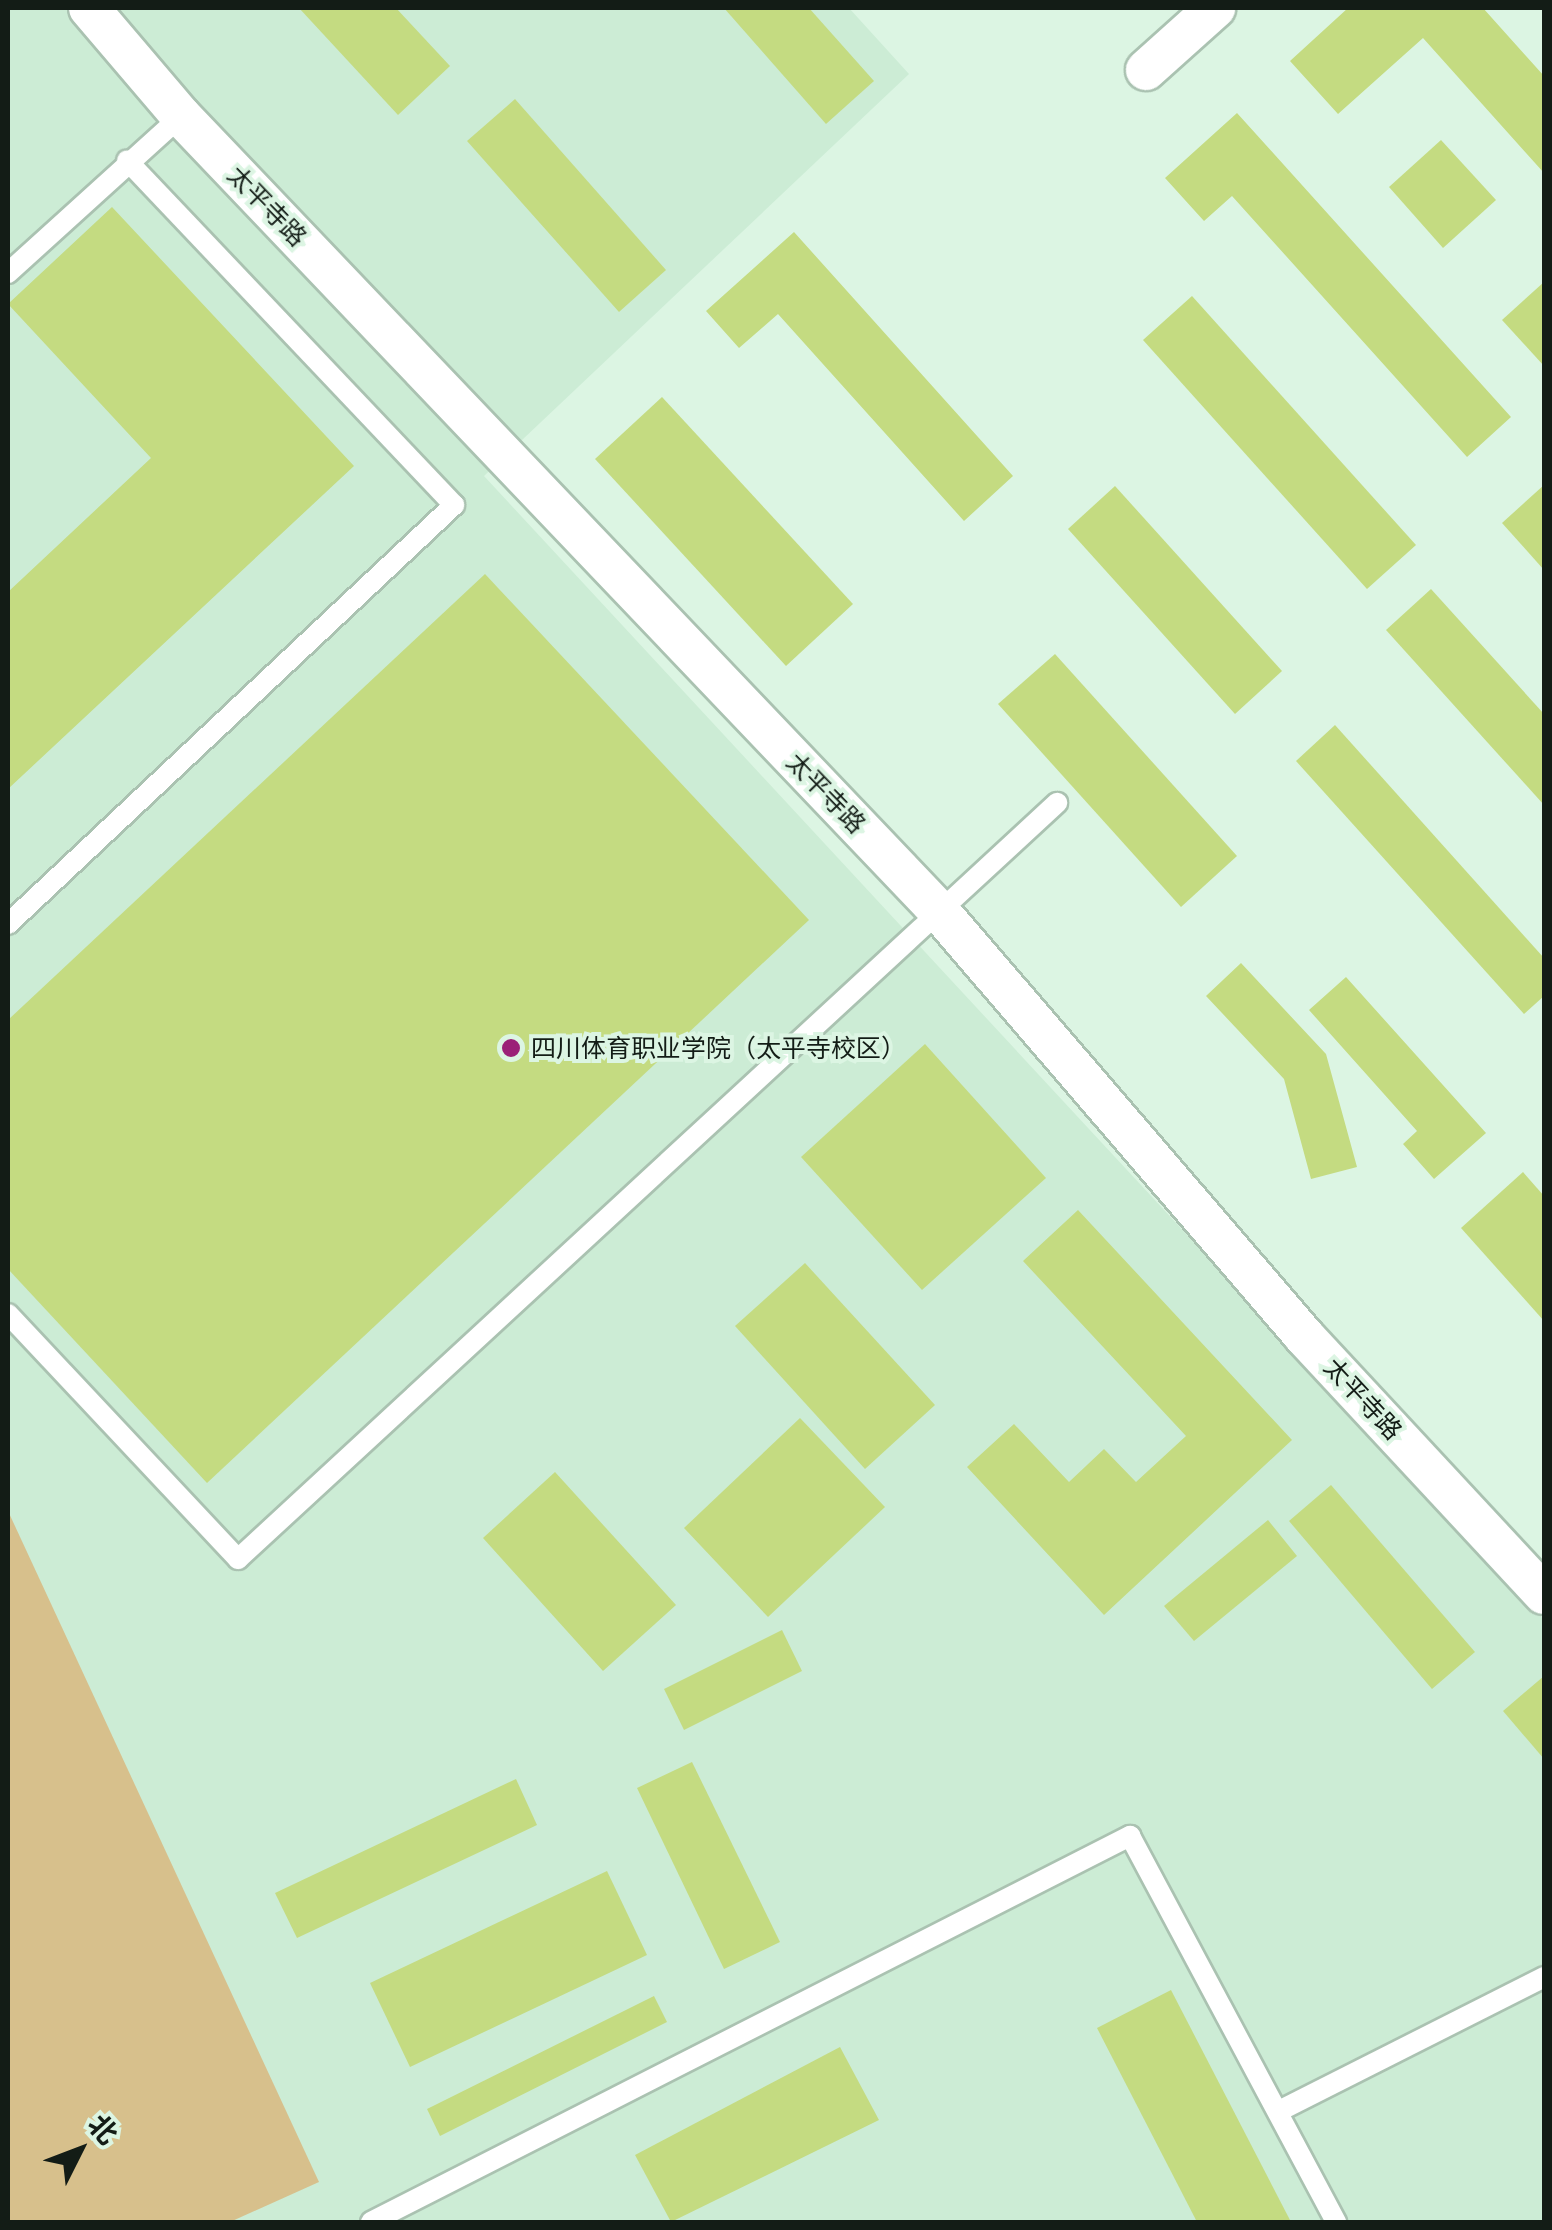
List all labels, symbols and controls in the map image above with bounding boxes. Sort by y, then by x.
street label: 太平寺路 [221,160,313,252]
street label: 太平寺路 [780,747,872,839]
place label: 四川体育职业学院（太平寺校区） [531,1033,906,1063]
marker: 四川体育职业学院（太平寺校区） [500,1037,522,1059]
street label: 太平寺路 [1318,1352,1408,1446]
north arrow [30,2100,130,2200]
text: 北 [82,2109,124,2150]

